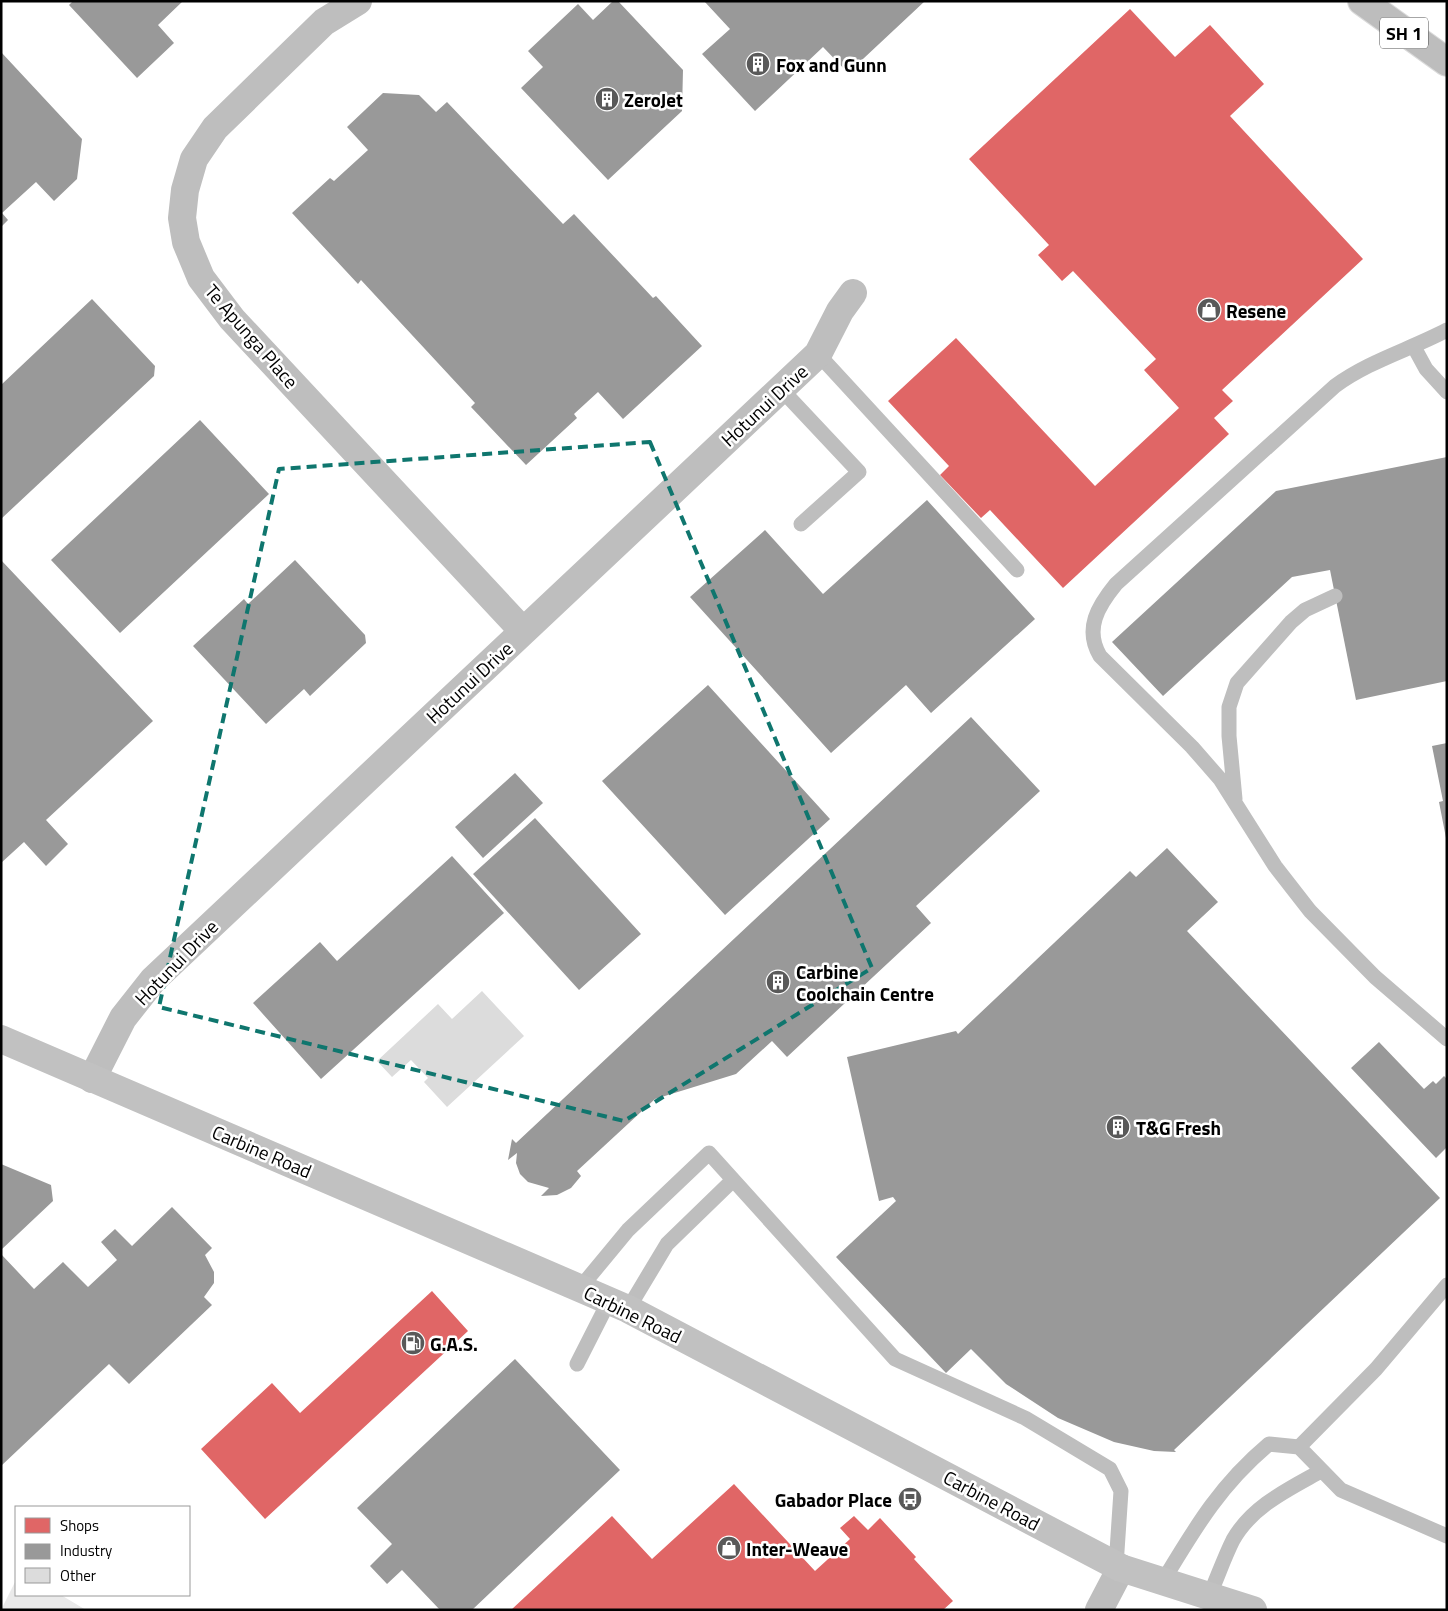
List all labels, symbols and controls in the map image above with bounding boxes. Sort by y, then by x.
road number: SH 1 [1380,17,1428,48]
place label: Fox and Gunn [776,50,887,79]
building icon: Fox and Gunn [745,51,771,77]
place label: ZeroJet [624,85,683,114]
building icon: ZeroJet [594,86,620,112]
street label: Te Apunga Place [198,277,306,395]
place label: Resene [1226,296,1286,325]
shop icon: Resene [1196,297,1222,323]
street label: Hotunui Drive [714,357,814,453]
street label: Hotunui Drive [419,634,519,730]
street label: Hotunui Drive [127,912,225,1012]
place label: Carbine Coolchain Centre [796,957,934,1008]
building icon: Carbine Coolchain Centre [765,969,791,995]
place label: T&G Fresh [1136,1113,1221,1142]
building icon: T&G Fresh [1105,1114,1131,1140]
street label: Carbine Road [208,1117,316,1185]
street label: Carbine Road [579,1278,687,1350]
place label: G.A.S. [430,1329,478,1358]
fuel station icon: G.A.S. [400,1330,426,1356]
street label: Carbine Road [939,1462,1045,1538]
place label: Gabador Place [775,1485,892,1514]
bus stop icon: Gabador Place [897,1486,923,1512]
legend [15,1506,190,1596]
text: Shops [60,1514,99,1537]
place label: Inter-Weave [746,1534,849,1563]
shop icon: Inter-Weave [716,1535,742,1561]
text: Industry [60,1539,112,1562]
text: Other [60,1564,96,1587]

